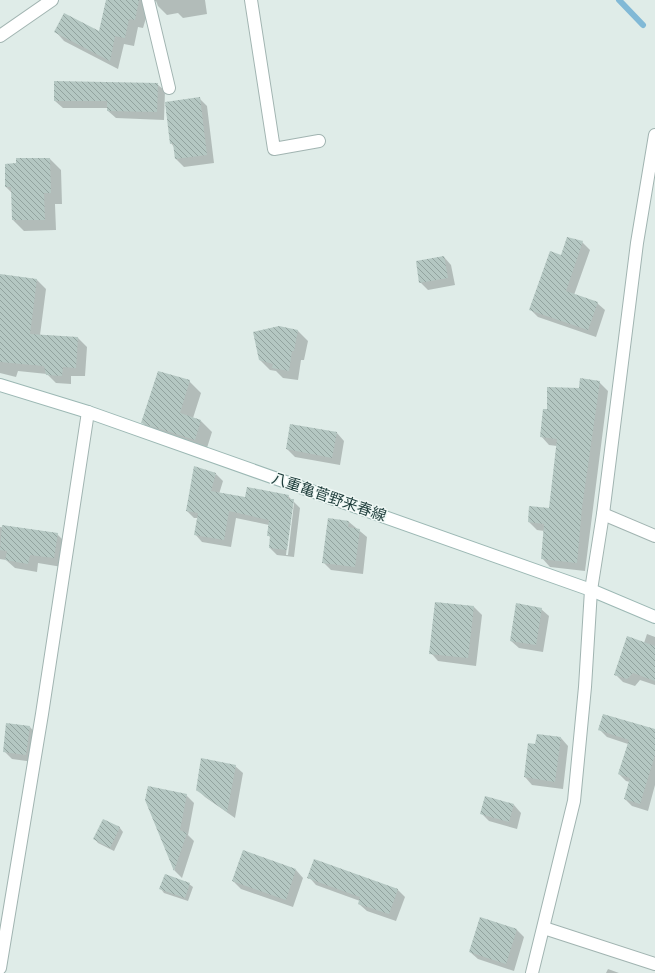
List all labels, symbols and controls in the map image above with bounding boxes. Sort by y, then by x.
street label: 八重亀菅野来春線 [269,469,389,525]

